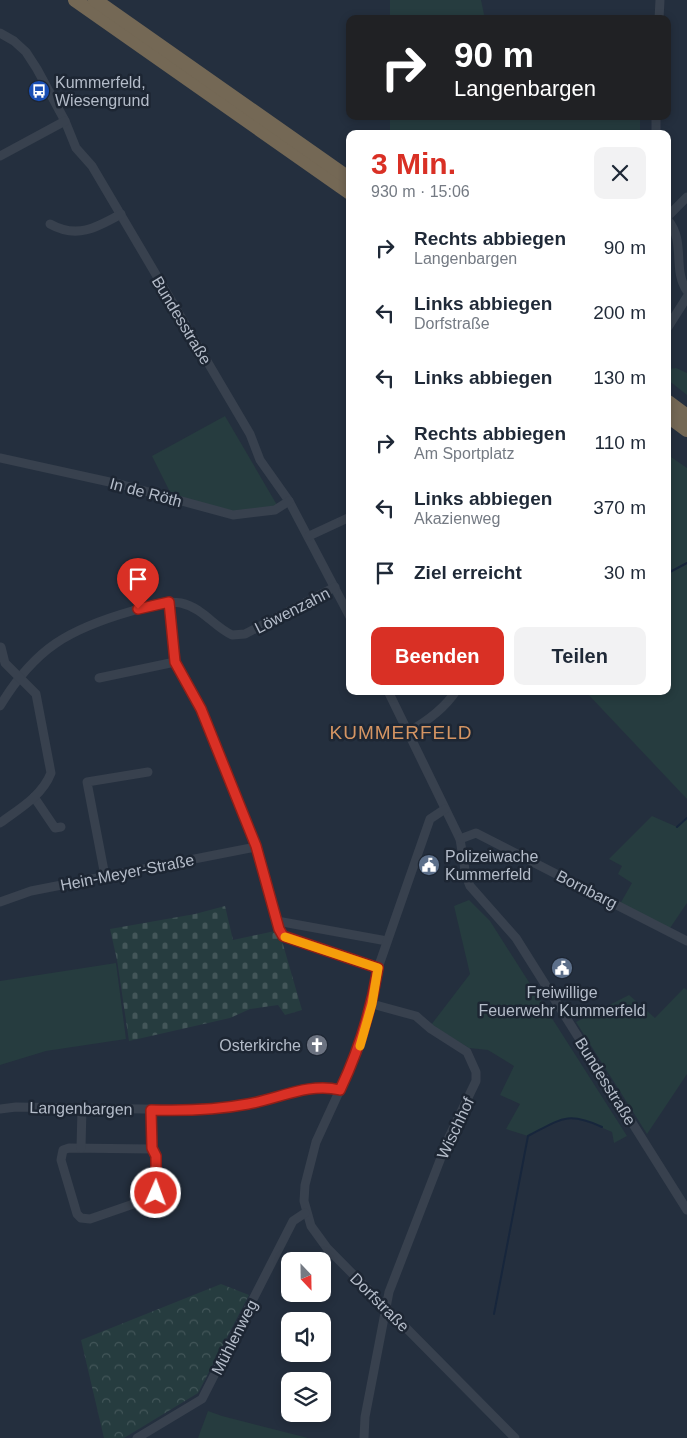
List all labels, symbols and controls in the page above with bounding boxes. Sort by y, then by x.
icon: right [371,35,436,100]
text: 90 m [454,35,534,74]
place label: Kummerfeld, Wiesengrund [55,74,149,109]
text: Langenbargen [454,76,596,101]
bus stop icon: Kummerfeld, Wiesengrund [27,79,51,103]
text: 3 Min. [371,147,456,180]
button: close [594,147,646,199]
text: 930 m · 15:06 [371,183,470,200]
text: Rechts abbiegen [414,228,566,249]
icon: right [371,234,399,262]
text: 90 m [604,237,646,258]
text: Langenbargen [414,250,517,267]
street label: Bundesstraße [149,273,215,367]
text: Links abbiegen [414,293,552,314]
icon: left [371,299,399,327]
text: 200 m [593,302,646,323]
text: Dorfstraße [414,315,490,332]
icon: left [371,364,399,392]
text: Links abbiegen [414,367,552,388]
text: 130 m [593,367,646,388]
text: Rechts abbiegen [414,423,566,444]
icon: right [371,429,399,457]
text: 110 m [595,432,646,453]
text: Am Sportplatz [414,445,514,462]
street label: In de Röth [108,475,184,510]
text: Links abbiegen [414,488,552,509]
icon: left [371,494,399,522]
text: 370 m [593,497,646,518]
text: Akazienweg [414,510,500,527]
pin [117,558,159,609]
icon: arrive [371,559,399,587]
text: Ziel erreicht [414,562,522,583]
text: 30 m [604,562,646,583]
icon: arrive [124,565,152,593]
street label: Löwenzahn [252,584,333,637]
button: Beenden [371,627,504,685]
button: Teilen [514,627,646,685]
district label: KUMMERFELD [329,722,473,743]
place label: Polizeiwache Kummerfeld [445,848,538,883]
street label: Hein-Meyer-Straße [59,851,196,894]
public building icon: Polizeiwache Kummerfeld [417,853,441,877]
street label: Bornbarg [554,867,620,912]
public building icon: Freiwillige Feuerwehr Kummerfeld [550,956,574,980]
place label: Freiwillige Feuerwehr Kummerfeld [478,984,646,1019]
church icon: Osterkirche [305,1033,329,1057]
street label: Bundesstraße [572,1035,639,1128]
place label: Osterkirche [219,1037,301,1054]
street label: Wischhof [434,1094,477,1162]
street label: Langenbargen [29,1099,133,1118]
position arrow [129,1166,181,1218]
north arrow [281,1252,331,1302]
map controls [281,1252,331,1422]
street label: Dorfstraße [347,1270,412,1335]
street label: Mühlenweg [208,1297,261,1378]
button: sound [281,1312,331,1362]
button: layers [281,1372,331,1422]

